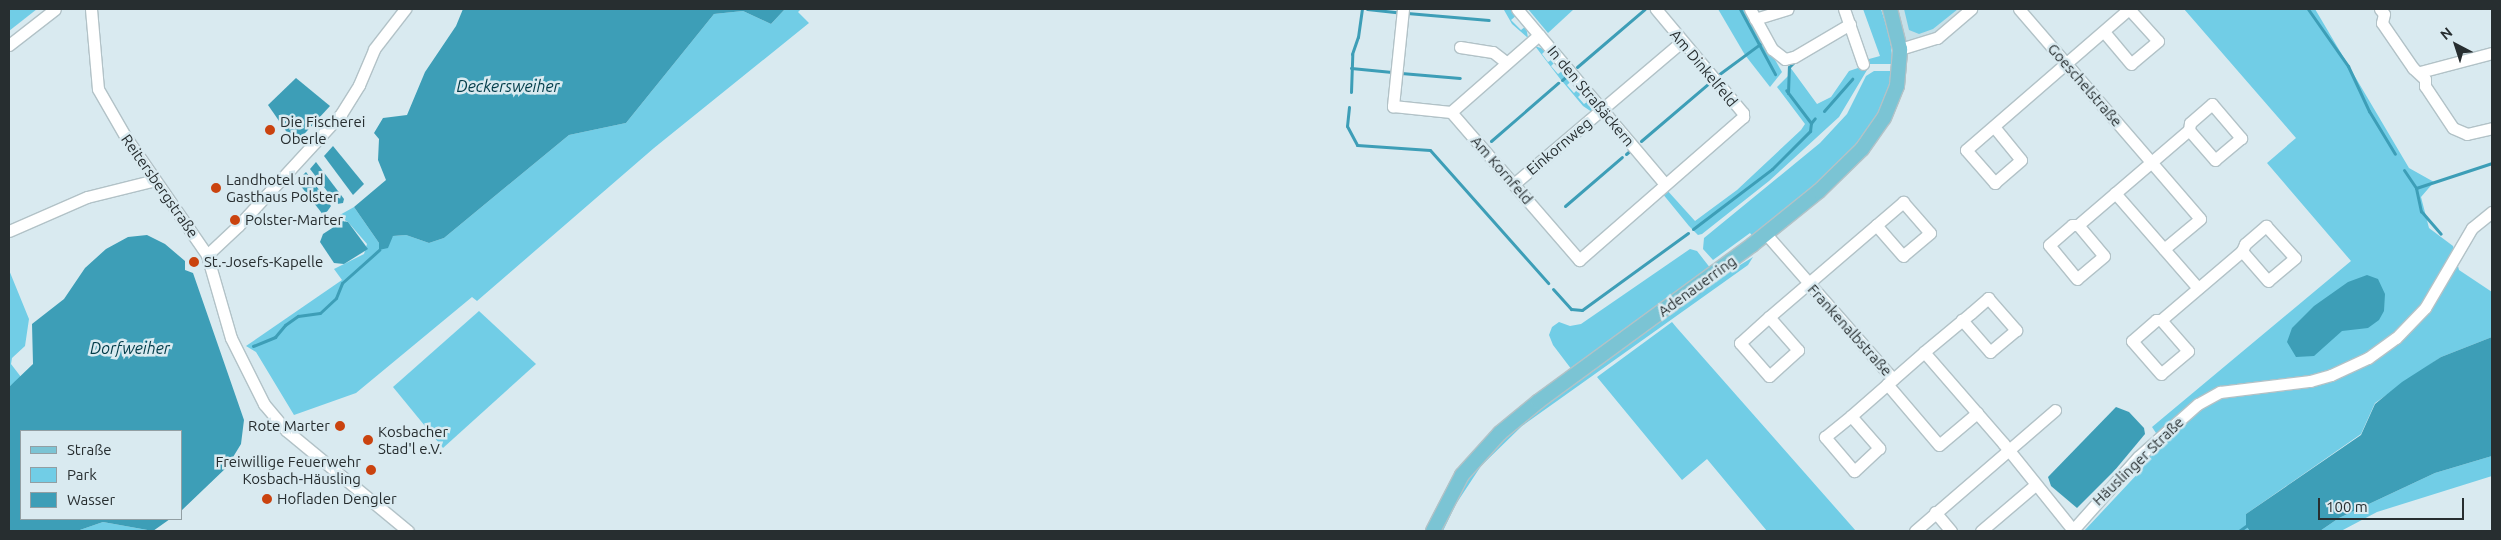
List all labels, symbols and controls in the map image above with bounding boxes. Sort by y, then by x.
north arrow [2431,20,2481,70]
text: N [2437,24,2455,43]
street label: Am Dinkelfeld [1667,26,1741,110]
street label: Goeschelstraße [2044,40,2126,130]
street label: In den Straßäckern [1544,42,1638,150]
water label: Deckersweiher [456,76,560,96]
place label: Die Fischerei Oberle [280,112,365,147]
street label: Einkornweg [1523,114,1595,178]
marker: Die Fischerei Oberle [264,124,276,136]
street label: Reitersbergstraße [118,131,202,241]
street label: Am Kornfeld [1467,132,1537,208]
place label: Landhotel und Gasthaus Polster [226,170,339,205]
marker: Landhotel und Gasthaus Polster [210,182,222,194]
place label: Polster-Marter [245,211,343,229]
marker: Polster-Marter [229,214,241,226]
street label: Adenauerring [1654,252,1740,320]
place label: St.-Josefs-Kapelle [204,253,323,271]
marker: St.-Josefs-Kapelle [188,256,200,268]
street label: Frankenalbstraße [1804,280,1896,380]
water label: Dorfweiher [90,338,170,358]
street label: Häuslinger Straße [2089,413,2187,509]
place label: Rote Marter [248,417,330,435]
marker: Rote Marter [334,420,346,432]
place label: Kosbacher Stad'l e.V. [378,422,448,457]
legend [20,430,182,520]
marker: Kosbacher Stad'l e.V. [362,434,374,446]
text: Straße [67,441,111,458]
place label: Freiwillige Feuerwehr Kosbach-Häusling [216,452,361,487]
marker: Freiwillige Feuerwehr Kosbach-Häusling [365,464,377,476]
text: Park [67,466,97,483]
scale bar [2321,488,2467,520]
place label: Hofladen Dengler [277,490,397,508]
text: Wasser [67,491,115,508]
marker: Hofladen Dengler [261,493,273,505]
text: 100 m [2326,498,2368,515]

